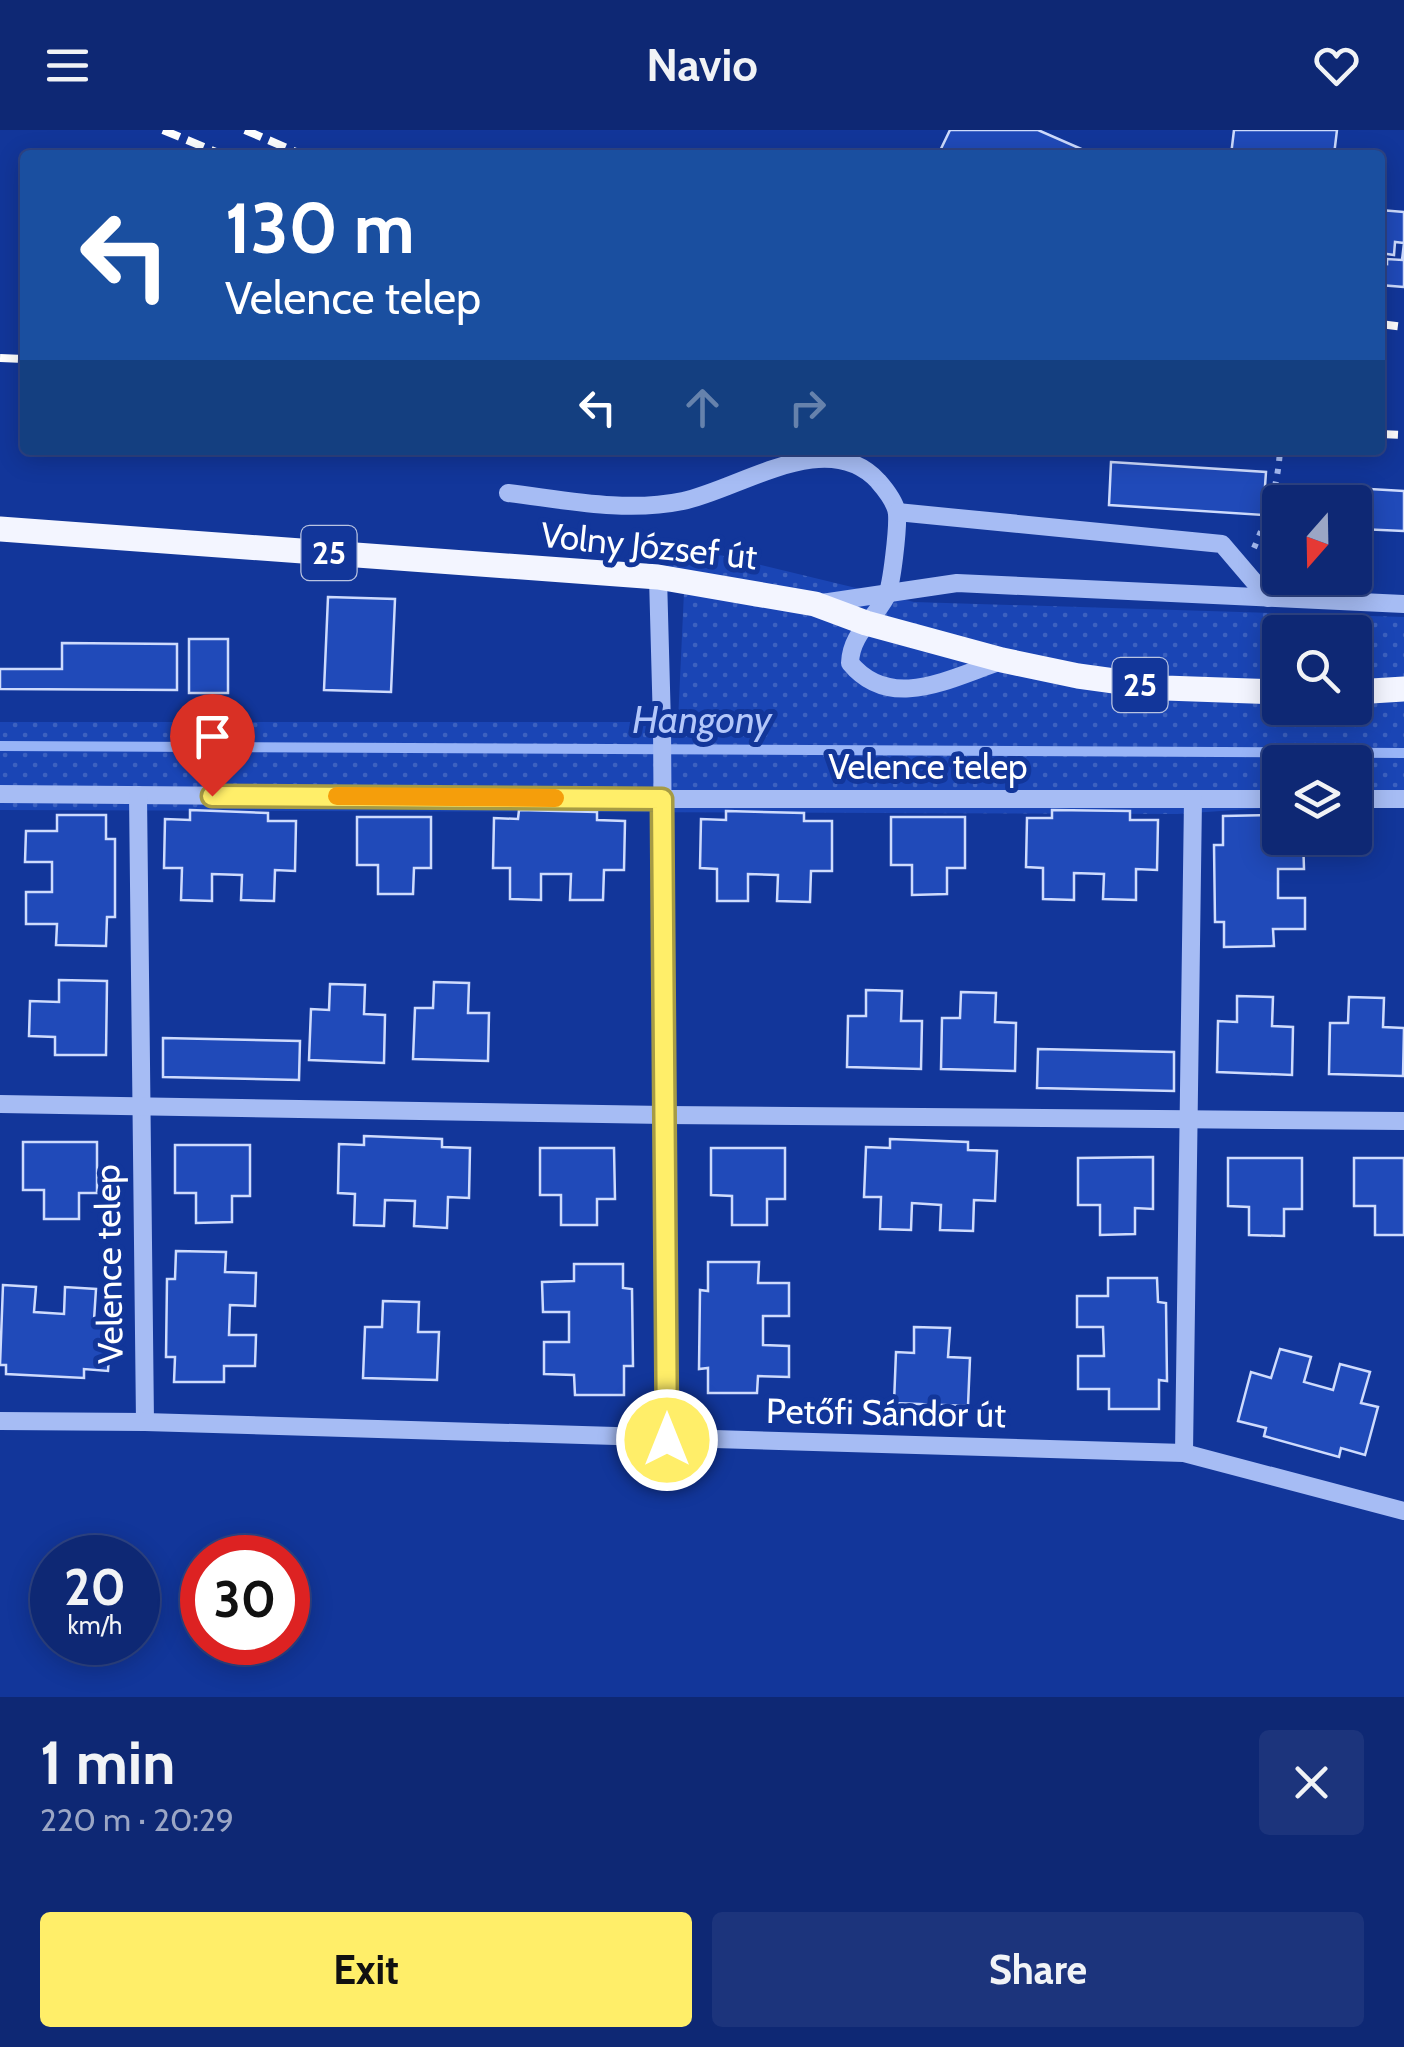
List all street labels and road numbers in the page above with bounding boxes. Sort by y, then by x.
street label: Volny József út [539,513,760,578]
road number: 25 [302,526,356,580]
road number: 25 [1112,658,1168,712]
street label: Velence telep [828,745,1028,788]
street label: Velence telep [85,1164,132,1364]
street label: Petőfi Sándor út [766,1389,1007,1436]

